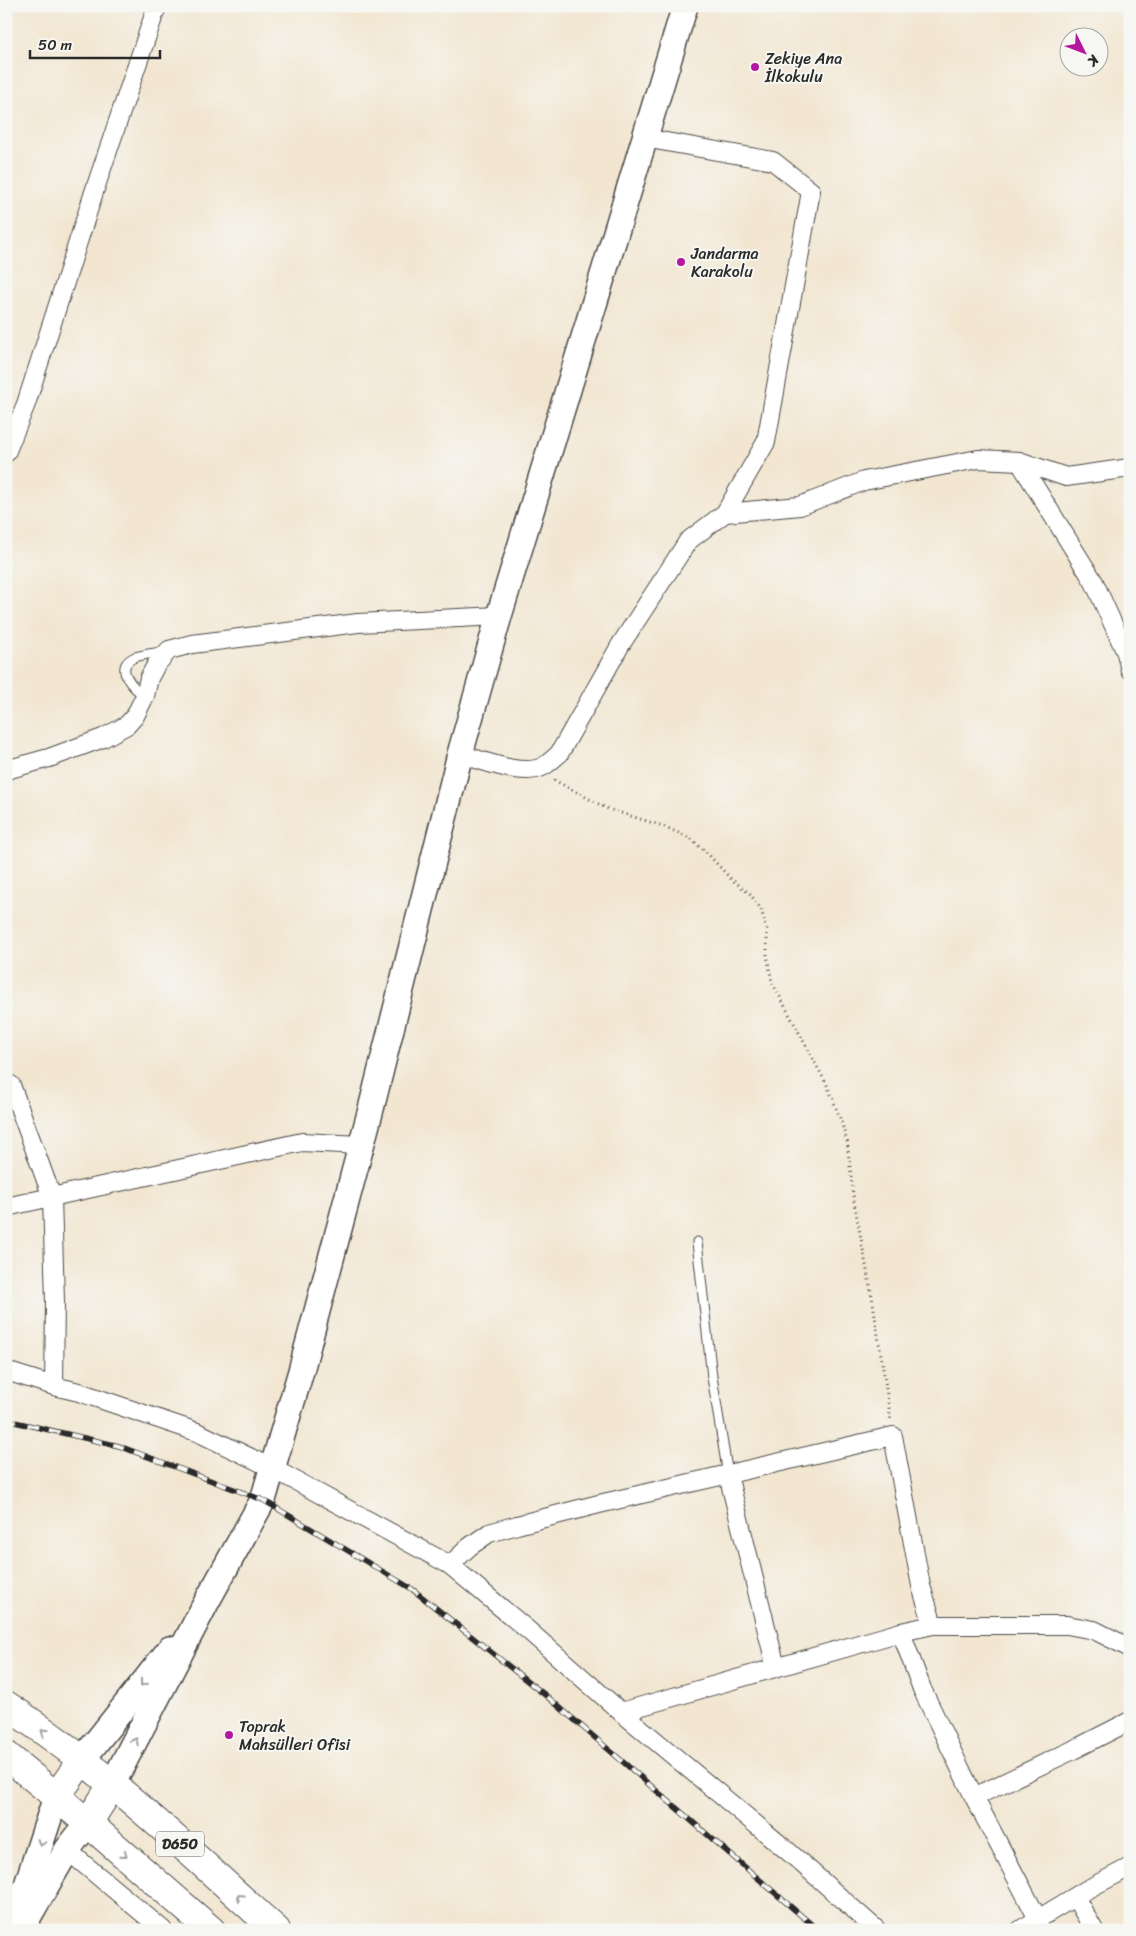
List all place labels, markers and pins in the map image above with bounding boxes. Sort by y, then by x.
place label: Zekiye Ana İlkokulu [764,44,842,91]
marker: Zekiye Ana İlkokulu [749,61,761,73]
place label: Jandarma Karakolu [690,239,759,286]
marker: Jandarma Karakolu [675,256,687,268]
place label: Toprak Mahsülleri Ofisi [239,1712,351,1759]
marker: Toprak Mahsülleri Ofisi [223,1729,235,1741]

